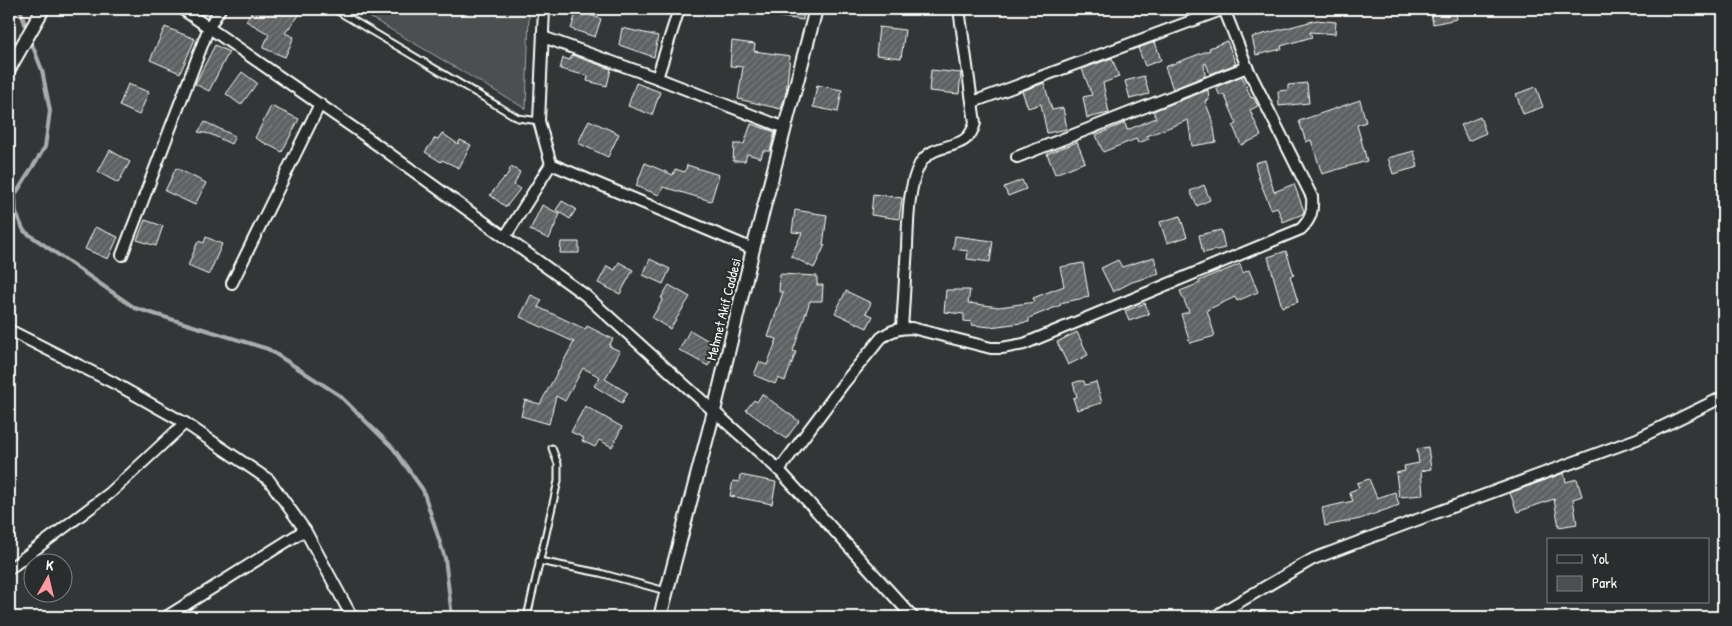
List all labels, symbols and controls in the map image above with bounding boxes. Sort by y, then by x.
street label: Mehmet Akif Caddesi [701,256,745,362]
legend [1547,538,1710,604]
text: Yol [1592,548,1609,569]
north arrow [22,554,72,604]
text: K [45,555,55,575]
text: Park [1592,572,1617,593]

